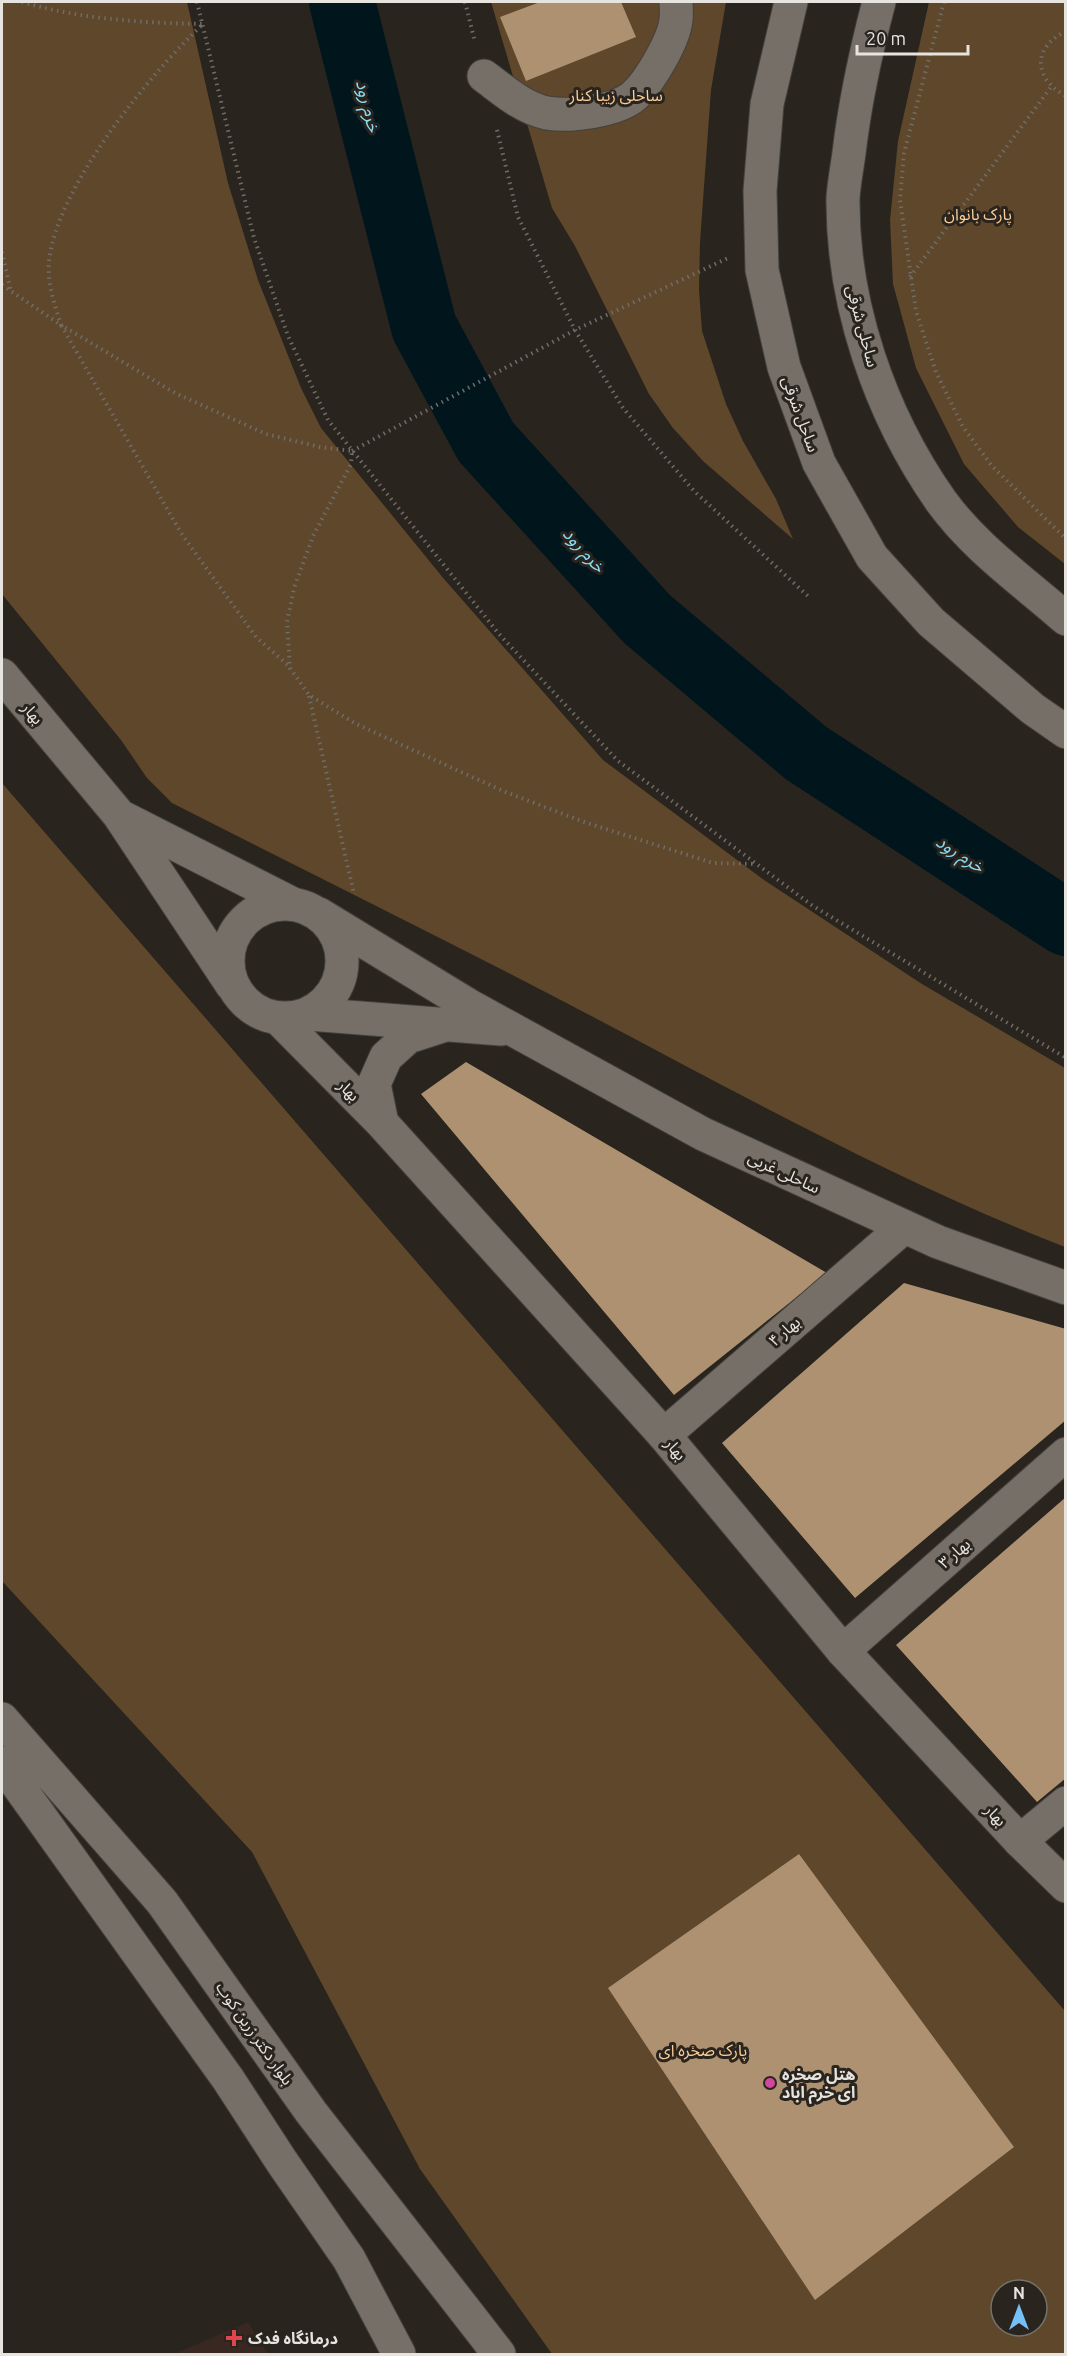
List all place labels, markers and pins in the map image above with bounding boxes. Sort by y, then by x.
place label: هتل صخره ای خرم اباد [782,2065,855,2104]
marker: هتل صخره ای خرم اباد [763,2076,777,2090]
marker: درمانگاه فدک [225,2329,243,2347]
place label: درمانگاه فدک [248,2329,338,2348]

